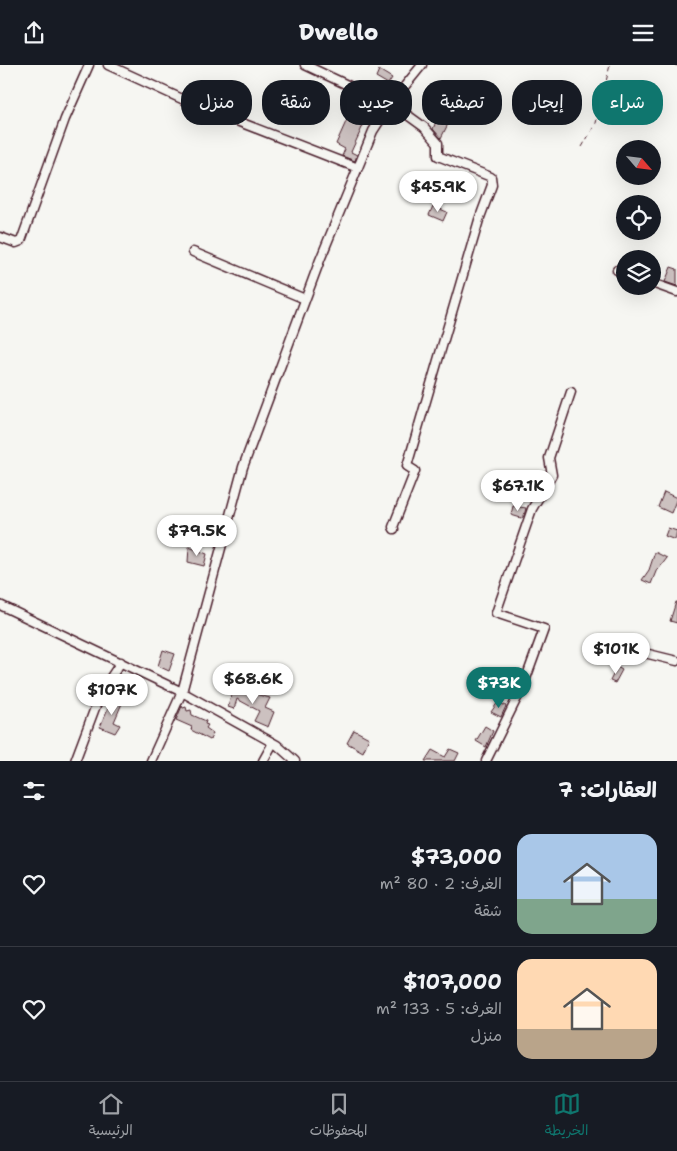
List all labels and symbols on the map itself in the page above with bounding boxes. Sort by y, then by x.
north arrow [616,140,661,185]
pin: $45.9K [397,171,479,213]
pin: $67.1K [477,469,559,512]
pin: $79.5K [156,515,238,557]
pin: $101K [581,633,651,675]
pin: $68.6K [212,663,294,705]
pin: $73K [469,667,529,709]
pin: $107K [77,673,147,716]

